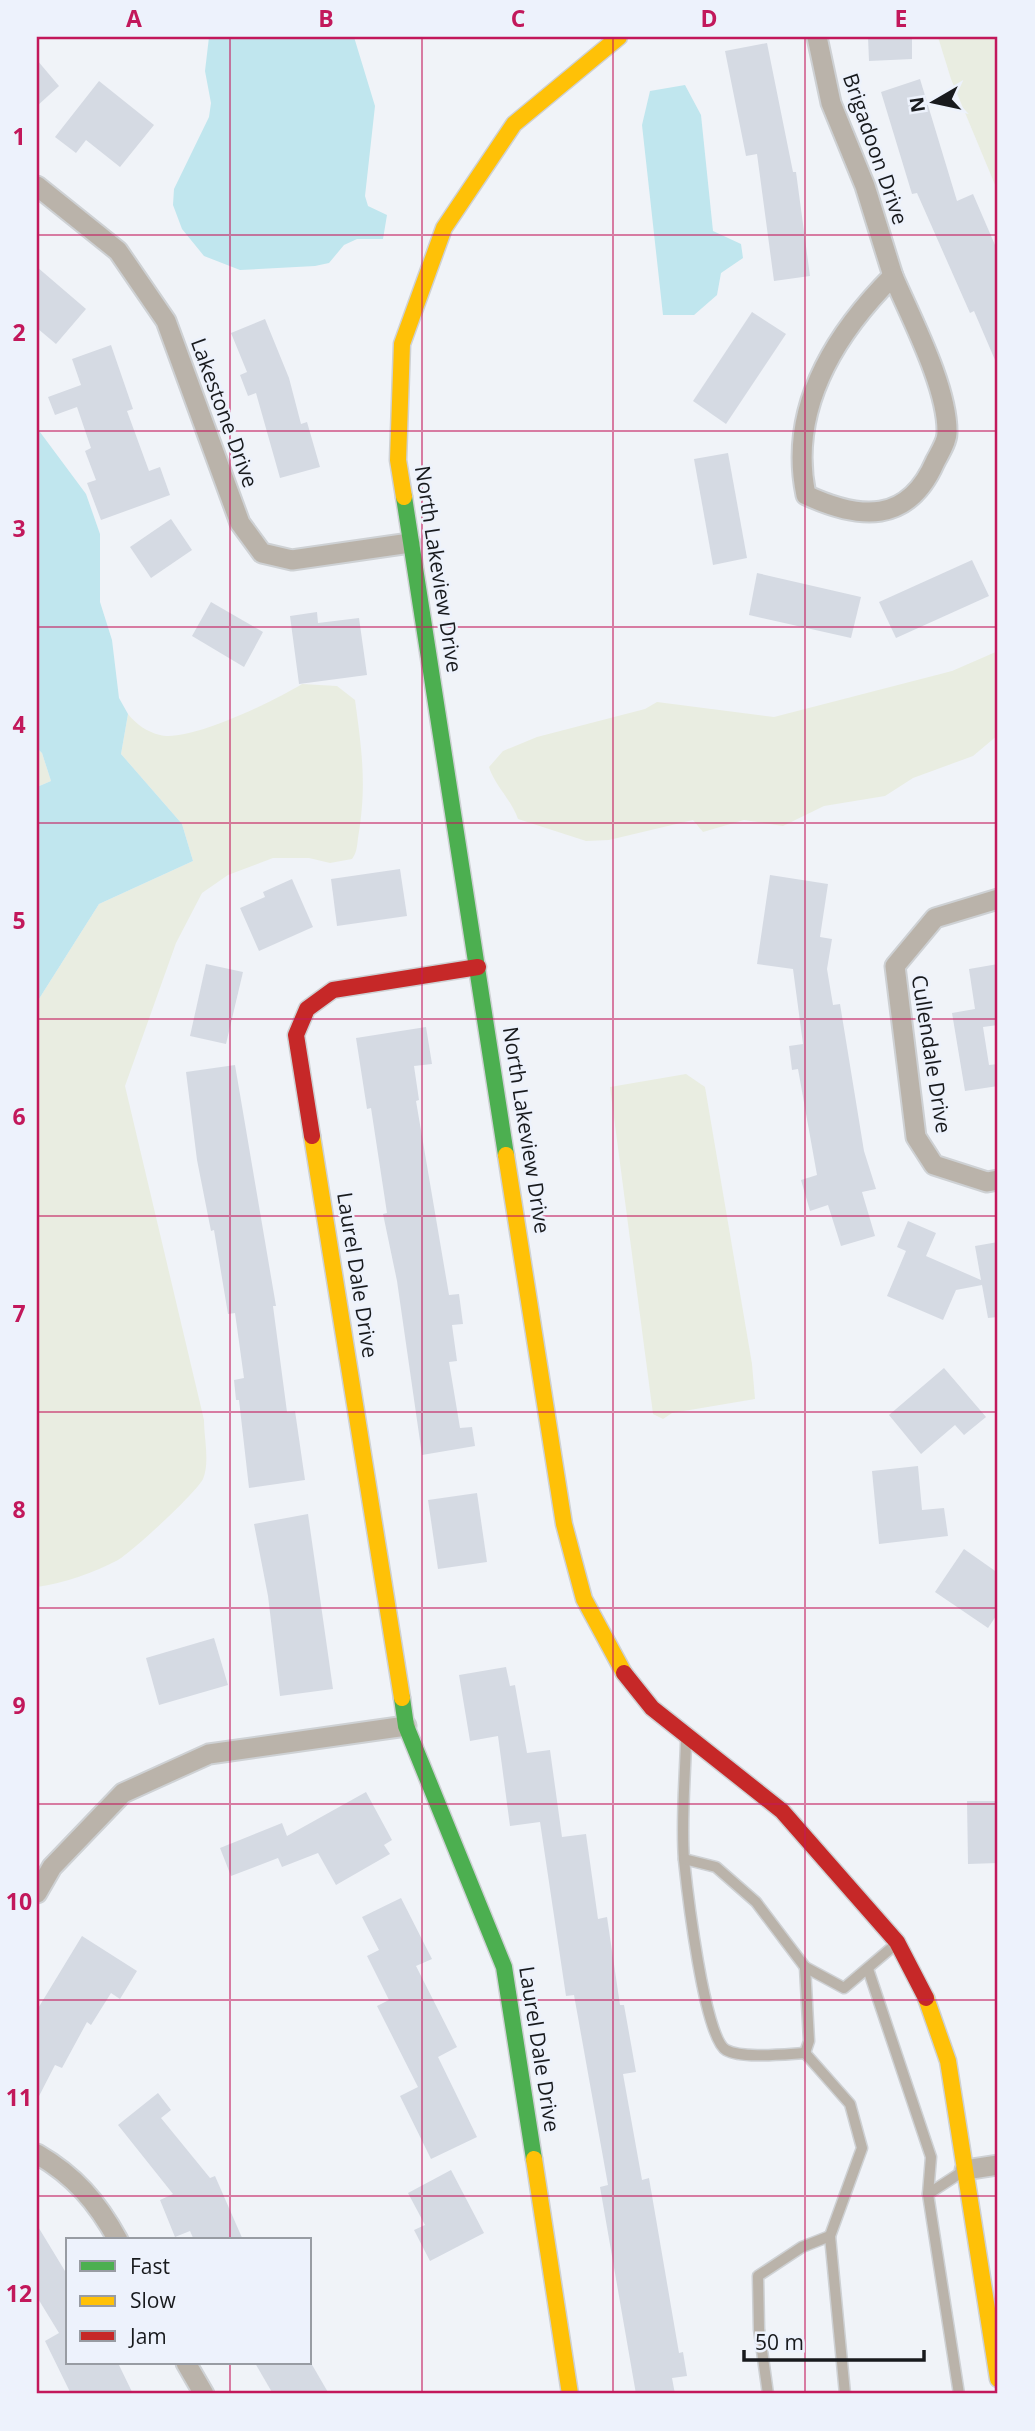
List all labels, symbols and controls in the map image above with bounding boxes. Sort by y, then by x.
text: A [126,2,142,34]
text: B [318,2,334,34]
text: C [511,2,525,34]
text: D [700,2,718,34]
text: E [895,2,907,34]
north arrow [898,66,968,136]
street label: Brigadoon Drive [837,69,915,228]
text: N [903,95,931,114]
text: 1 [12,120,26,152]
text: 2 [12,316,26,348]
street label: Lakestone Drive [185,334,265,491]
street label: North Lakeview Drive [409,463,469,674]
text: 3 [12,512,26,544]
text: 4 [12,708,26,740]
text: 5 [12,904,26,936]
street label: Cullendale Drive [906,973,958,1135]
street label: North Lakeview Drive [497,1024,557,1235]
text: 6 [12,1100,26,1132]
street label: Laurel Dale Drive [331,1190,385,1360]
text: 7 [12,1297,26,1329]
text: 8 [12,1493,26,1525]
text: 9 [12,1689,26,1721]
text: 10 [6,1885,32,1917]
street label: Laurel Dale Drive [513,1964,567,2134]
text: 11 [6,2081,32,2113]
legend [66,2238,312,2364]
text: Fast [130,2252,170,2280]
text: 12 [6,2277,32,2309]
text: Slow [130,2286,176,2314]
scale bar [744,2319,925,2363]
text: Jam [128,2322,167,2350]
text: 50 m [755,2328,804,2356]

